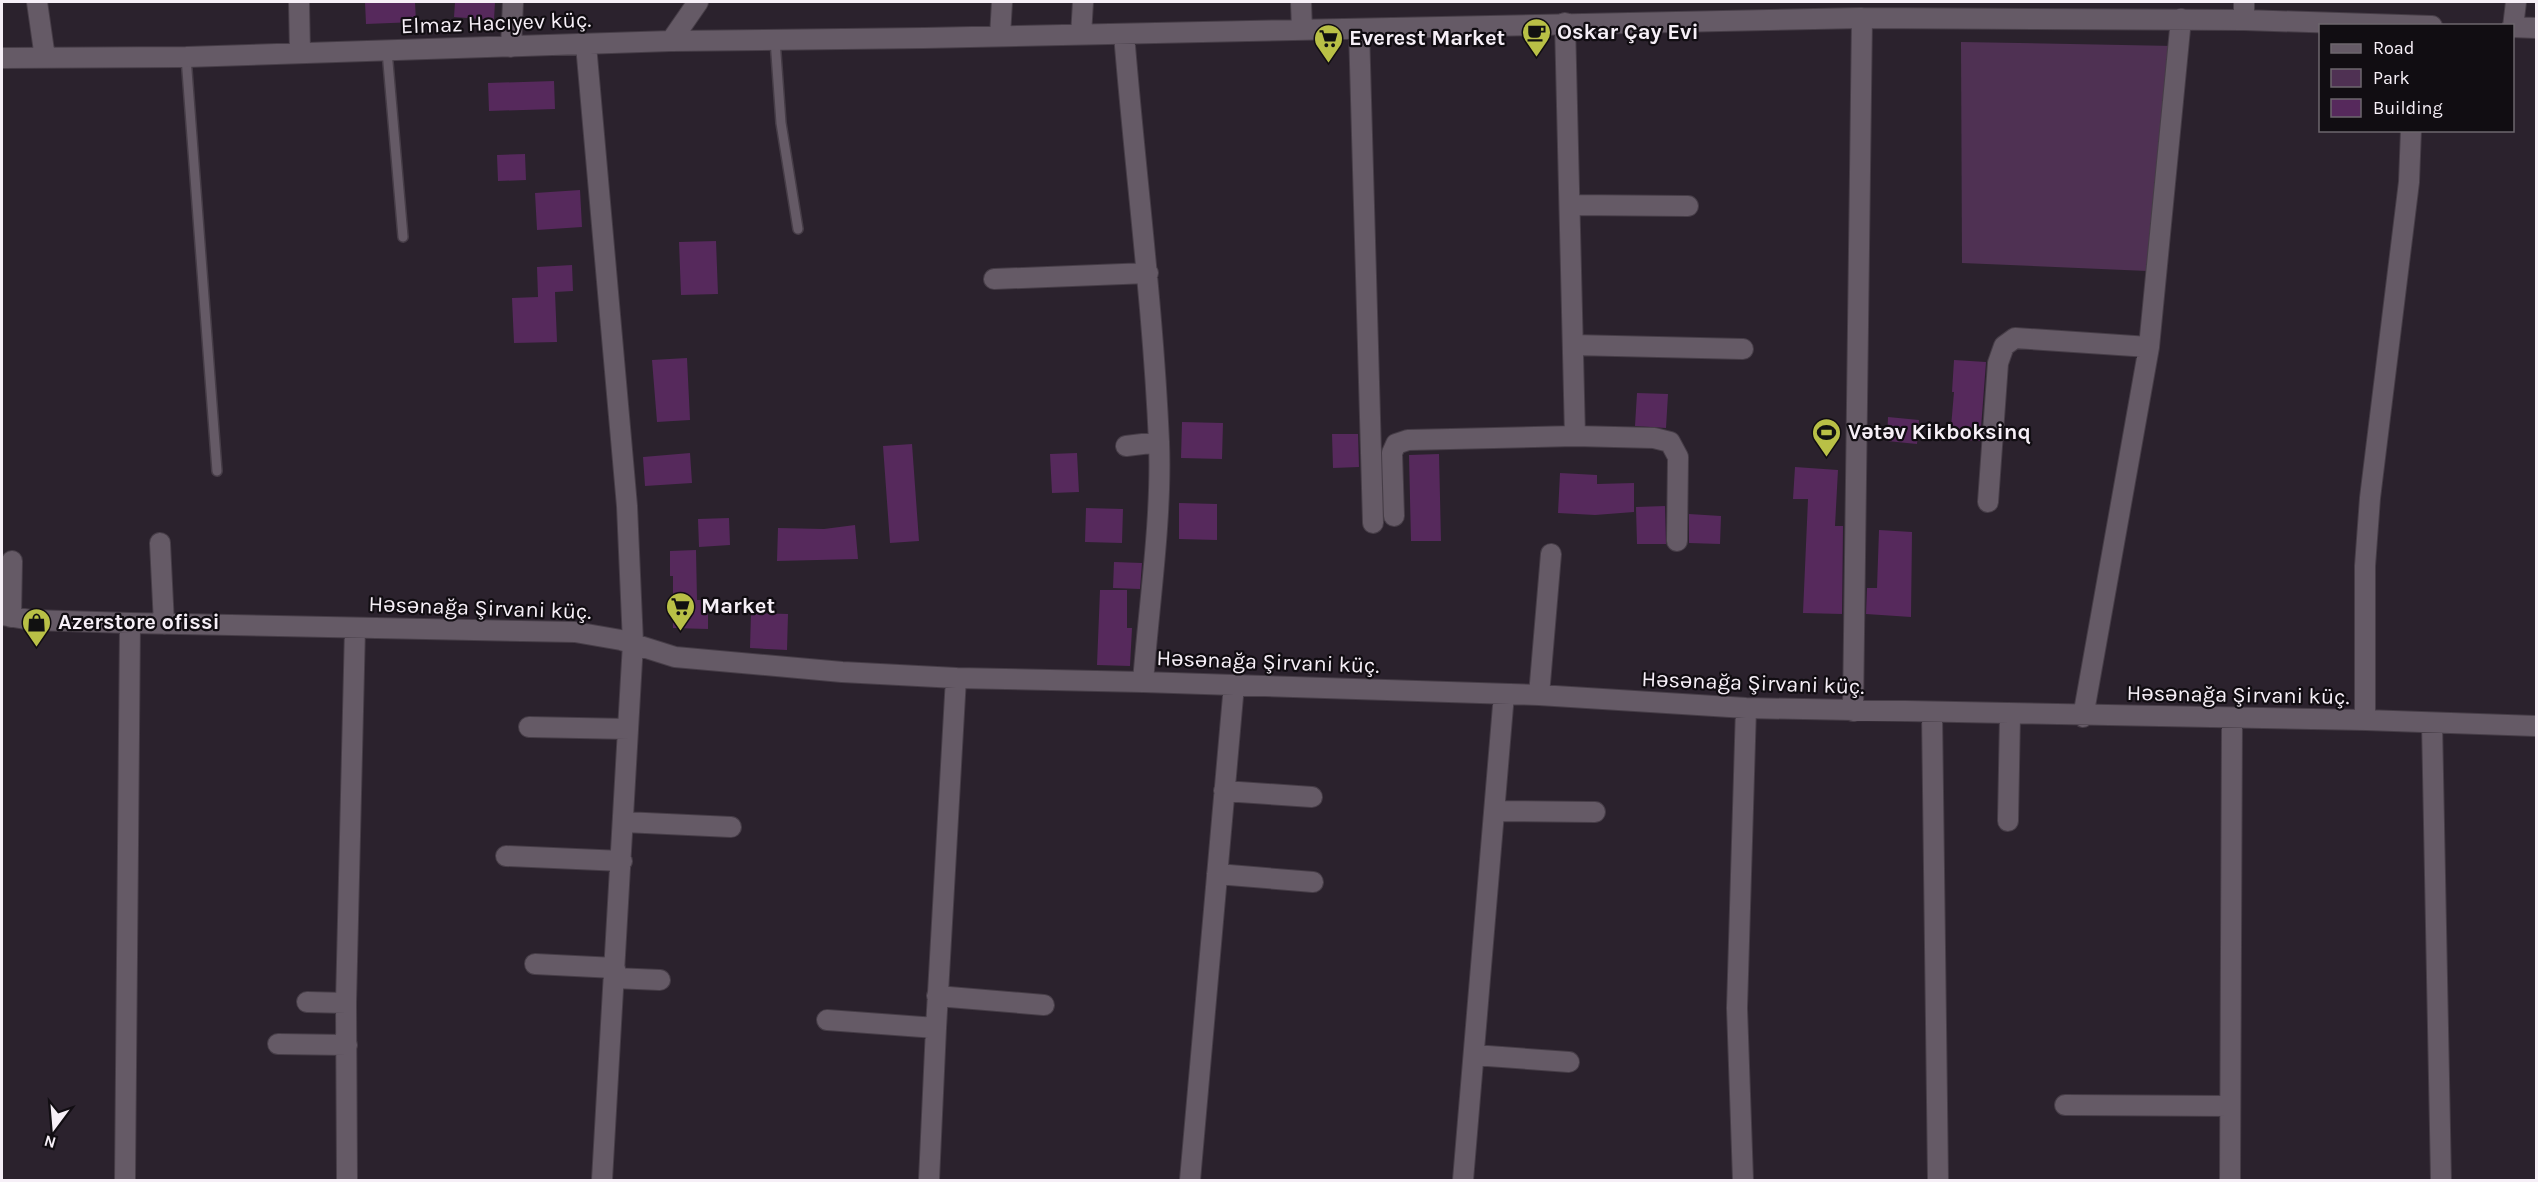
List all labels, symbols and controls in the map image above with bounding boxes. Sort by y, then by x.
street label: Elmaz Hacıyev küç. [400,7,592,39]
cafe icon: Oskar Çay Evi [1520,16,1552,58]
place label: Oskar Çay Evi [1557,19,1699,45]
supermarket icon: Everest Market [1312,22,1344,64]
legend [2319,24,2514,132]
place label: Everest Market [1349,25,1506,51]
text: Road [2373,37,2414,59]
text: Park [2373,67,2410,89]
text: Building [2373,97,2443,119]
sports icon: Vətəv Kikboksinq [1811,416,1843,458]
place label: Vətəv Kikboksinq [1848,419,2031,445]
supermarket icon: Market [664,590,696,632]
street label: Həsənağa Şirvani küç. [368,591,592,625]
place label: Market [701,593,775,619]
shop icon: Azerstore ofissi [21,606,53,648]
place label: Azerstore ofissi [58,609,220,635]
street label: Həsənağa Şirvani küç. [1156,645,1380,679]
street label: Həsənağa Şirvani küç. [1641,666,1865,700]
street label: Həsənağa Şirvani küç. [2126,680,2350,710]
north arrow [24,1098,84,1158]
text: N [42,1131,58,1153]

